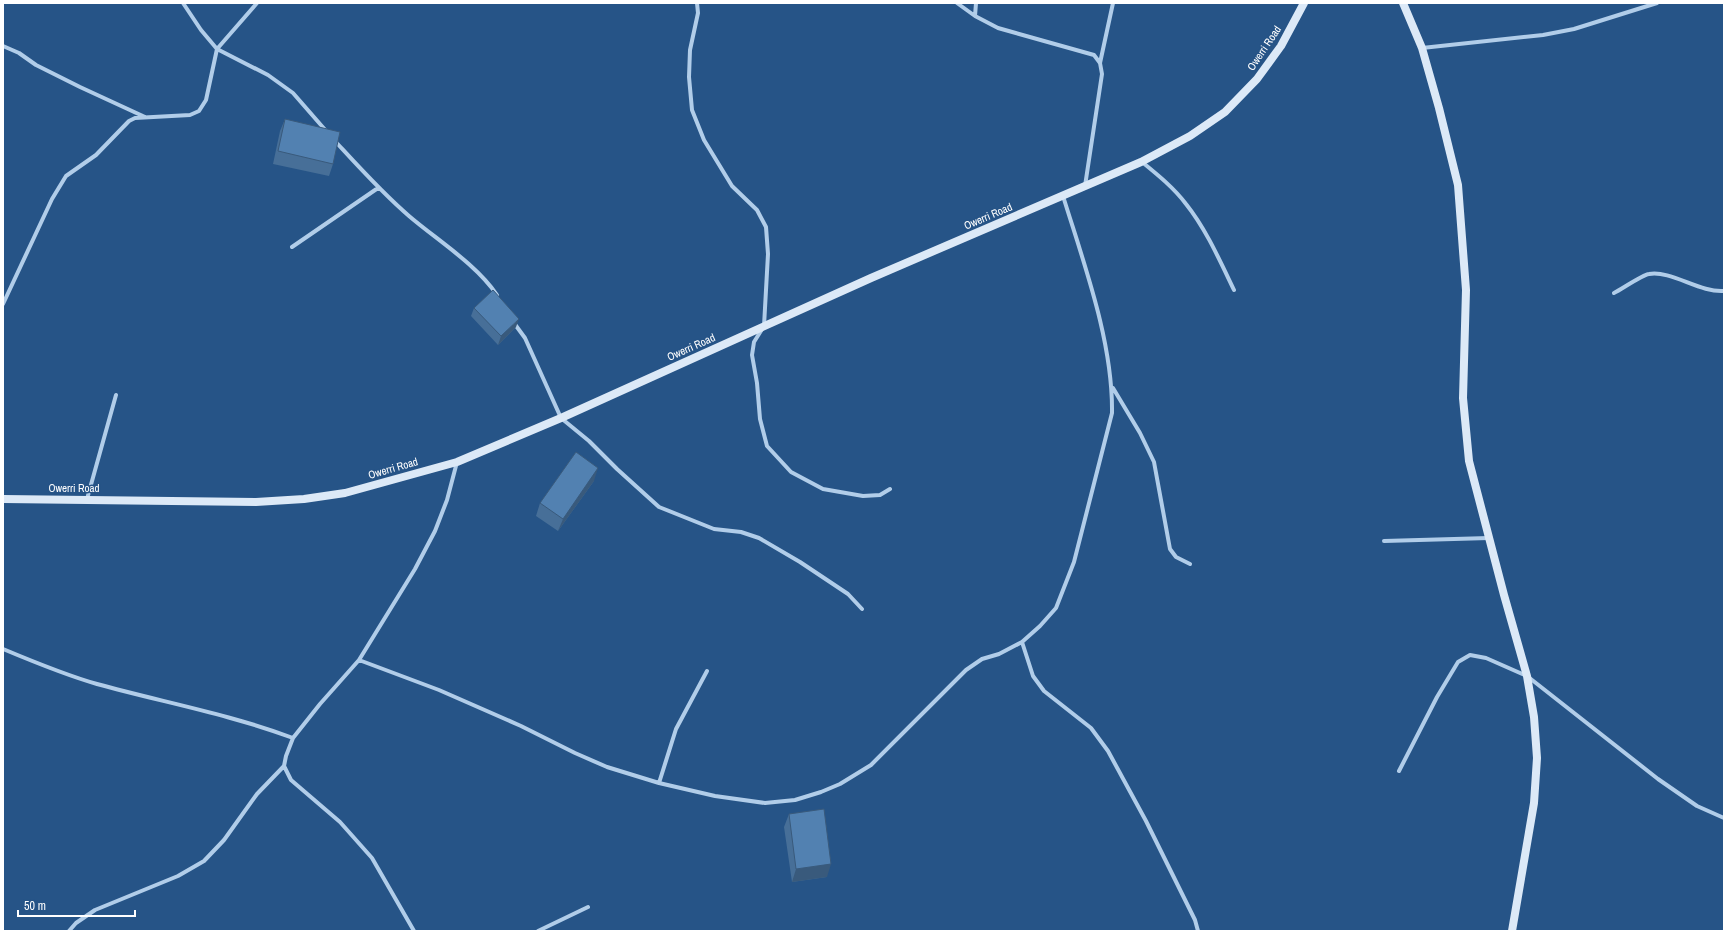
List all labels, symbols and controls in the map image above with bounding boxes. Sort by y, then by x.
street label: Owerri Road [1244,23,1284,73]
street label: Owerri Road [962,200,1014,232]
street label: Owerri Road [665,330,717,364]
street label: Owerri Road [366,454,420,482]
street label: Owerri Road [48,481,100,495]
scale bar [18,892,135,918]
text: 50 m [24,898,46,914]

